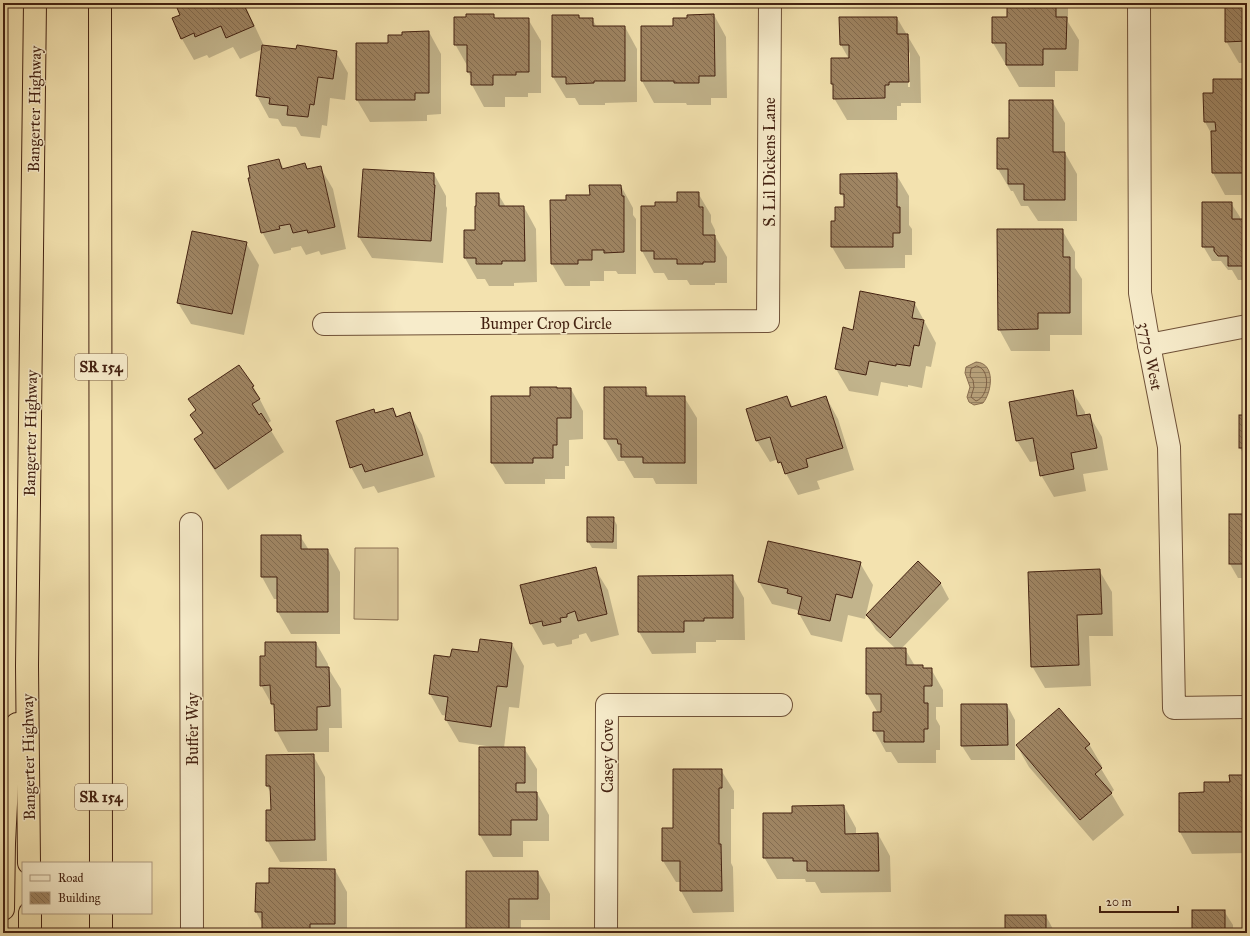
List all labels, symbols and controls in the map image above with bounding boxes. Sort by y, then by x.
street label: Bangerter Highway [24,45,46,173]
street label: S. Lil Dickens Lane [760,97,779,227]
street label: Bumper Crop Circle [480,314,612,333]
street label: 3770 West [1135,320,1166,392]
road number: SR 154 [75,354,127,380]
street label: Bangerter Highway [20,369,42,497]
street label: Buffer Way [183,692,202,766]
street label: Bangerter Highway [18,693,40,821]
street label: Casey Cove [598,719,617,793]
road number: SR 154 [75,784,127,810]
legend [22,862,152,914]
text: Road [58,871,84,885]
scale bar [1100,888,1178,914]
text: Building [58,891,101,906]
text: 20 m [1106,895,1132,909]

